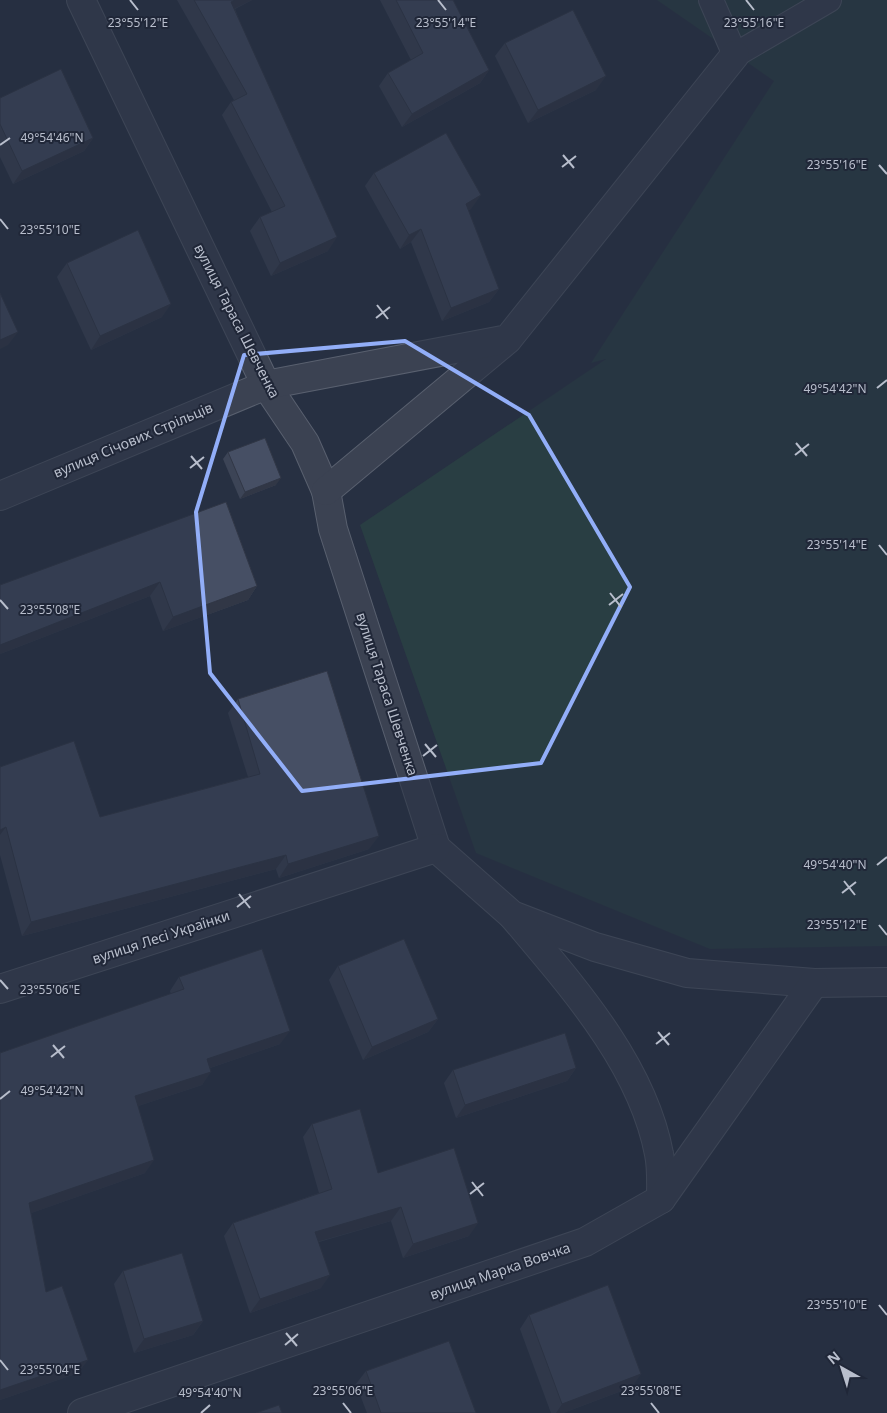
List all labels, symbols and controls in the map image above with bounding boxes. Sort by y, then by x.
text: 23°55'12"E [108,14,168,31]
text: 23°55'14"E [416,14,476,31]
text: 23°55'16"E [724,14,784,31]
text: 49°54'46"N [20,129,84,146]
text: 23°55'16"E [807,156,867,173]
text: 23°55'10"E [20,221,80,238]
street label: вулиця Тараса Шевченка [190,240,285,401]
text: 49°54'42"N [803,380,867,397]
street label: вулиця Січових Стрільців [50,397,216,482]
text: 23°55'14"E [807,536,867,553]
text: 23°55'08"E [20,601,80,618]
street label: вулиця Тараса Шевченка [352,610,423,778]
text: 49°54'40"N [803,856,867,873]
street label: вулиця Лесі Українки [90,905,232,968]
text: 23°55'12"E [807,916,867,933]
text: 23°55'06"E [20,981,80,998]
text: 49°54'42"N [20,1082,84,1099]
street label: вулиця Марка Вовчка [427,1238,573,1304]
text: 23°55'10"E [807,1296,867,1313]
north arrow [817,1343,867,1393]
text: N [823,1347,844,1368]
text: 23°55'04"E [20,1361,80,1378]
text: 23°55'06"E [313,1382,373,1399]
text: 23°55'08"E [621,1382,681,1399]
text: 49°54'40"N [178,1384,242,1401]

